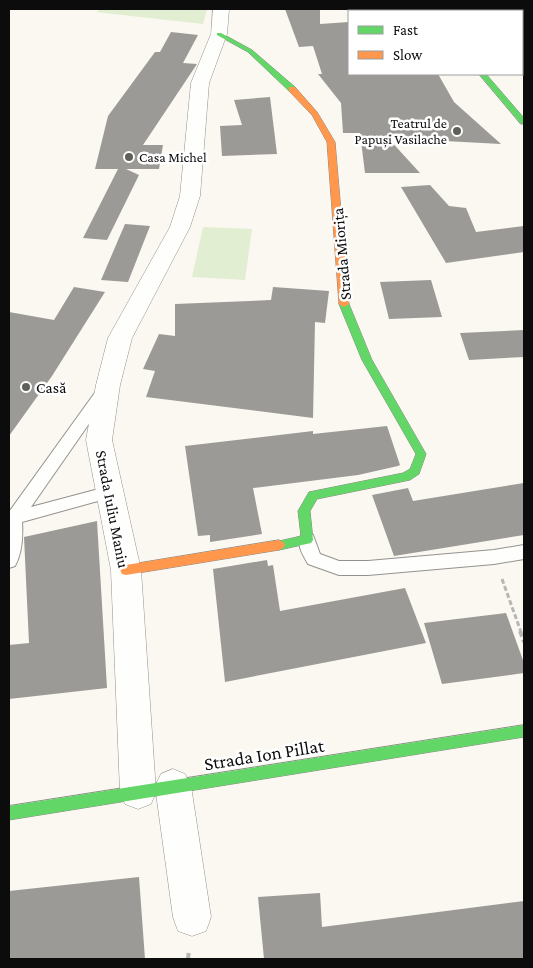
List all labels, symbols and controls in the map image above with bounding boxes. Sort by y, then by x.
legend [348,10,523,75]
text: Fast [393,22,419,38]
text: Slow [393,47,423,63]
place label: Teatrul de Papuși Vasilache [355,115,447,148]
marker: Teatrul de Papuși Vasilache [451,125,463,137]
place label: Casa Michel [139,149,207,165]
marker: Casa Michel [123,151,135,163]
street label: Strada Miorița [329,206,356,301]
place label: Casă [36,379,67,396]
marker: Casă [20,381,32,393]
street label: Strada Iuliu Maniu [93,449,132,570]
street label: Strada Ion Pillat [203,735,326,774]

